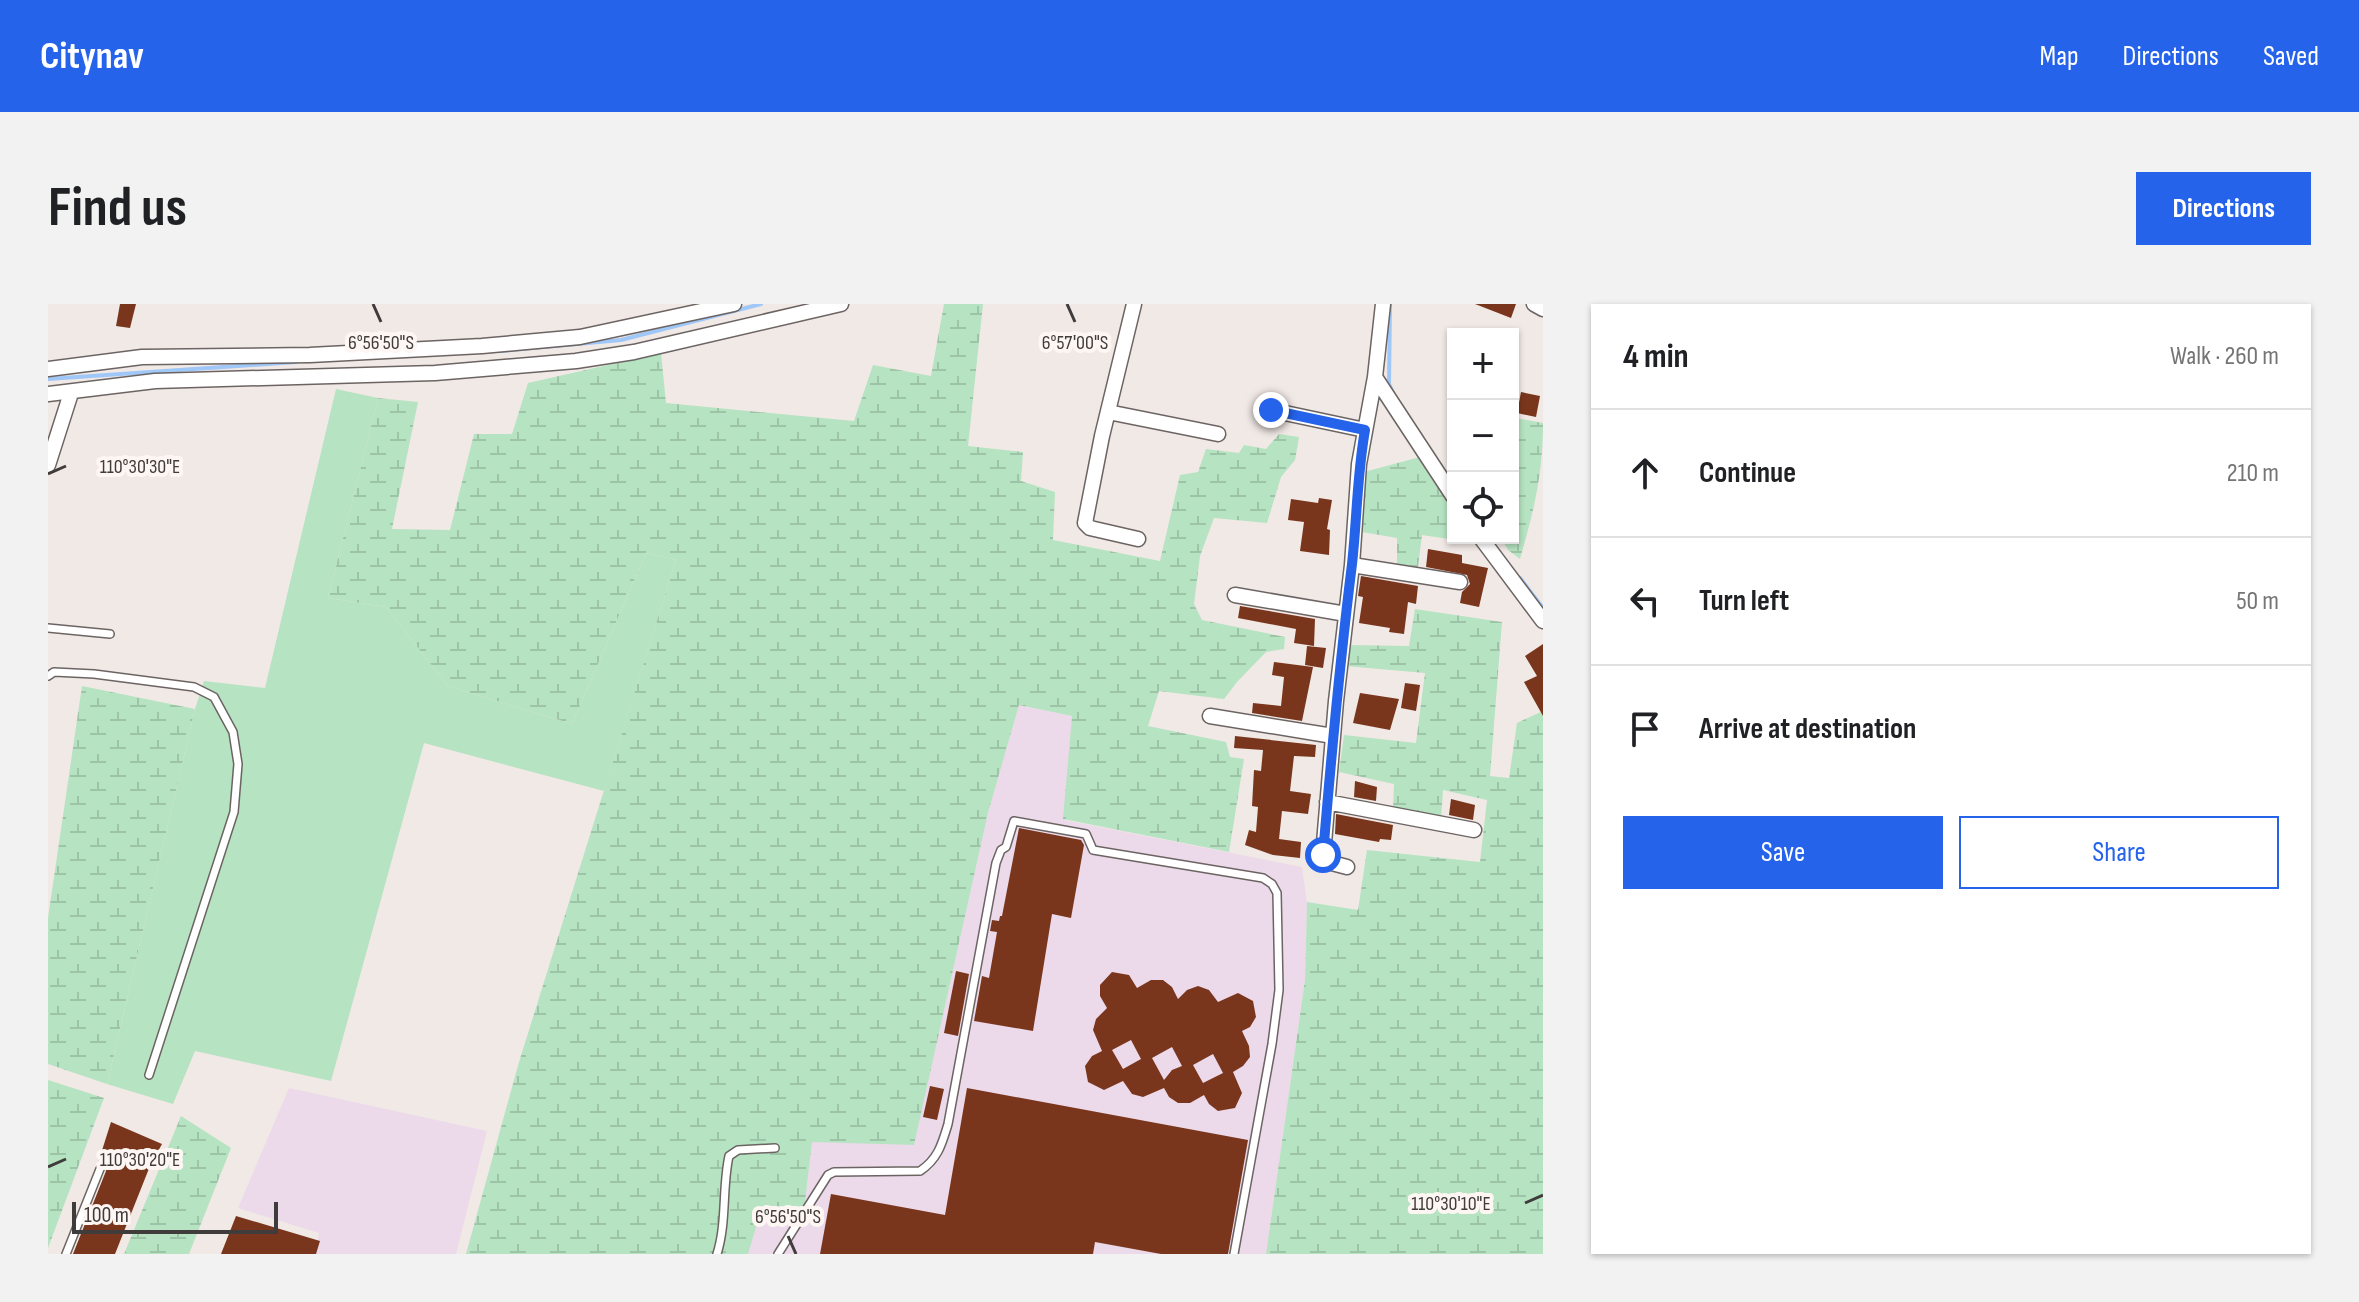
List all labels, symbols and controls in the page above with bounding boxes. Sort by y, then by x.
text: Citynav [40,34,144,79]
text: Map [2040,40,2079,73]
text: Directions [2123,40,2219,73]
text: Saved [2263,40,2319,73]
button: Directions [2136,172,2311,245]
text: Find us [48,175,187,242]
map controls [1447,328,1519,544]
button: + [1447,328,1519,400]
text: 6°56'50"S [348,331,414,355]
text: 6°57'00"S [1042,331,1108,355]
text: 4 min [1623,336,1689,377]
text: Walk · 260 m [2170,341,2279,372]
route end [1253,392,1289,428]
button: − [1447,400,1519,472]
icon: ahead [1623,451,1667,495]
text: 110°30'30"E [100,455,180,479]
text: Continue [1699,455,1796,491]
text: 210 m [2227,458,2279,489]
button: locate [1447,472,1519,544]
icon: left [1623,579,1667,623]
text: Turn left [1699,583,1789,619]
text: 50 m [2236,586,2279,617]
icon: arrive [1623,707,1667,751]
text: Arrive at destination [1699,711,1916,747]
button: Save [1623,816,1943,889]
button: Share [1959,816,2279,889]
route start [1305,837,1341,873]
text: 110°30'20"E [100,1148,180,1172]
text: 110°30'10"E [1411,1192,1491,1216]
scale bar [72,1198,278,1234]
text: 100 m [84,1202,129,1229]
text: 6°56'50"S [755,1205,821,1229]

